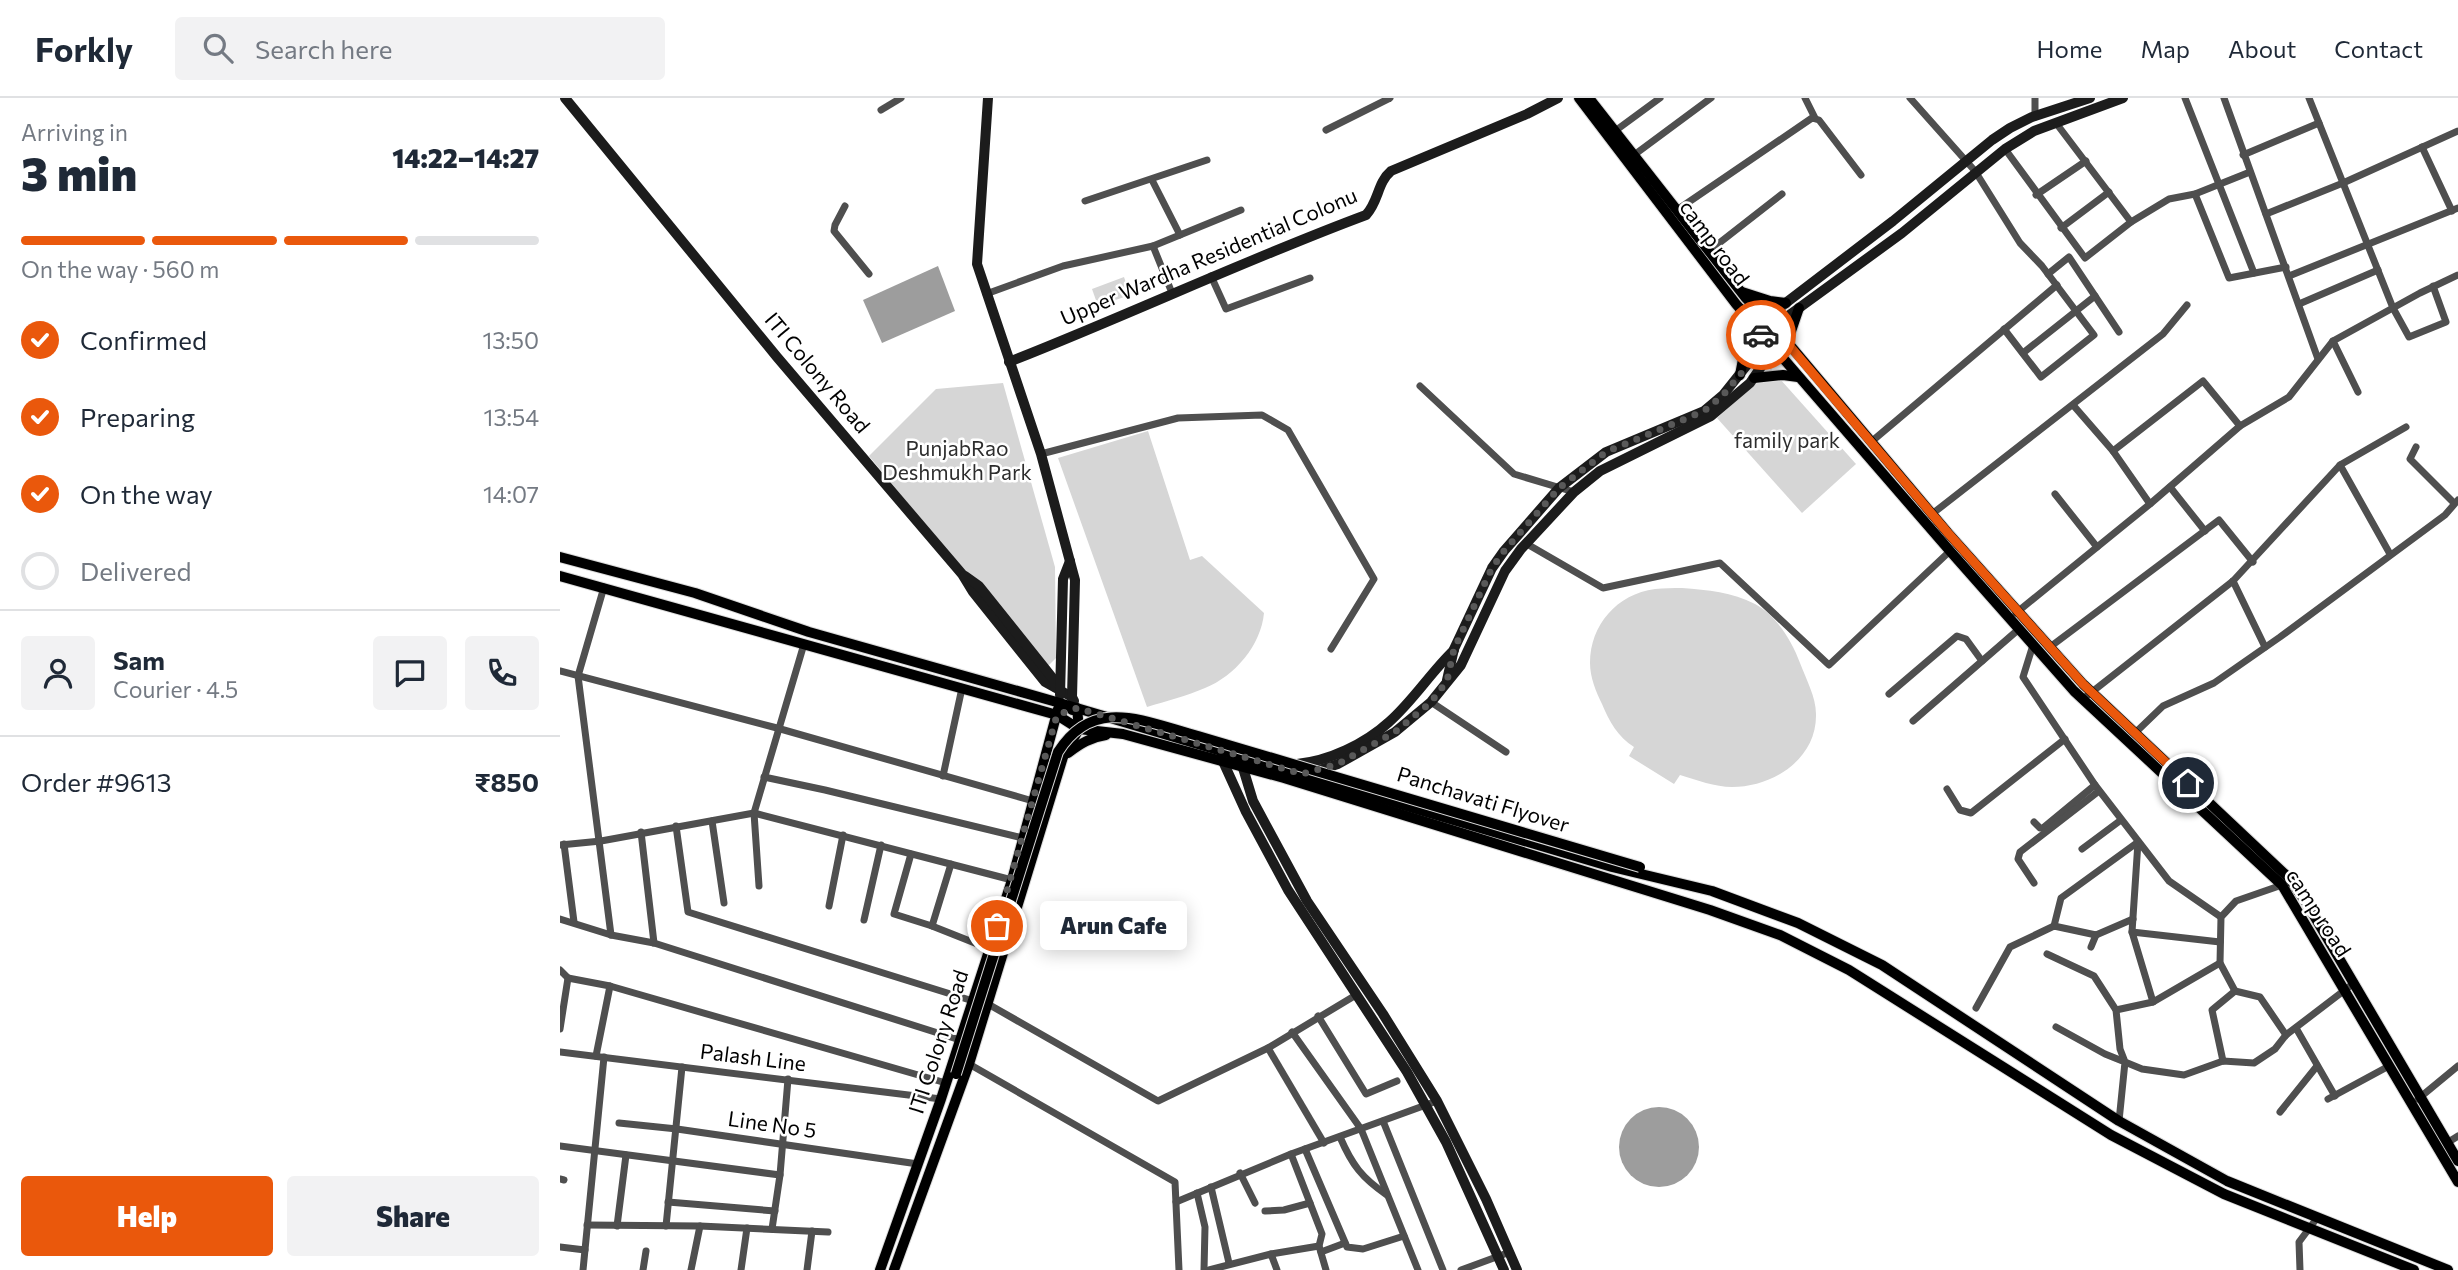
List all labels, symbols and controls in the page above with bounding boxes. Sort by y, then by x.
search box [175,17,665,80]
text: Forkly [35,28,133,69]
icon: search [199,29,237,67]
text: Search here [255,33,393,64]
text: Home [2037,34,2103,63]
text: Map [2141,34,2190,63]
text: About [2228,34,2296,63]
text: Contact [2334,34,2423,63]
text: Arriving in [21,118,128,146]
text: 14:22–14:27 [392,142,539,173]
text: 3 min [21,144,137,200]
street label: Upper Wardha Residential Colonu [1056,182,1360,330]
street label: camp road [1675,195,1755,289]
text: On the way · 560 m [21,255,219,283]
courier [1726,300,1796,370]
street label: ITI Colony Road [760,307,876,437]
icon: car [1742,316,1780,354]
icon: check [21,321,59,359]
text: Confirmed [80,324,207,355]
text: 13:50 [482,326,539,354]
icon: check [21,398,59,436]
text: Preparing [80,401,195,432]
text: 13:54 [484,403,539,431]
park label: family park [1734,427,1840,452]
park label: PunjabRao Deshmukh Park [882,435,1032,484]
icon: check [21,475,59,513]
text: On the way [80,478,213,509]
text: 14:07 [483,480,539,508]
text: Delivered [80,555,191,586]
button: person [21,636,95,710]
button: chat [373,636,447,710]
button: phone [465,636,539,710]
text: Sam [113,644,165,675]
text: Courier · 4.5 [113,675,238,703]
pin [2158,753,2218,813]
street label: Panchavati Flyover [1394,760,1573,837]
icon: home [2169,764,2207,802]
text: Order #9613 [21,766,172,797]
text: ₹850 [474,766,539,797]
street label: camp road [2282,864,2357,961]
pin [967,896,1027,956]
callout: Arun Cafe [1039,902,1186,950]
icon: bag [978,907,1016,945]
text: Arun Cafe [1060,911,1167,939]
street label: ITI Colony Road [903,966,973,1117]
street label: Palash Line [699,1038,808,1075]
street label: Line No 5 [726,1105,818,1142]
button: Help [21,1176,273,1256]
button: Share [287,1176,539,1256]

